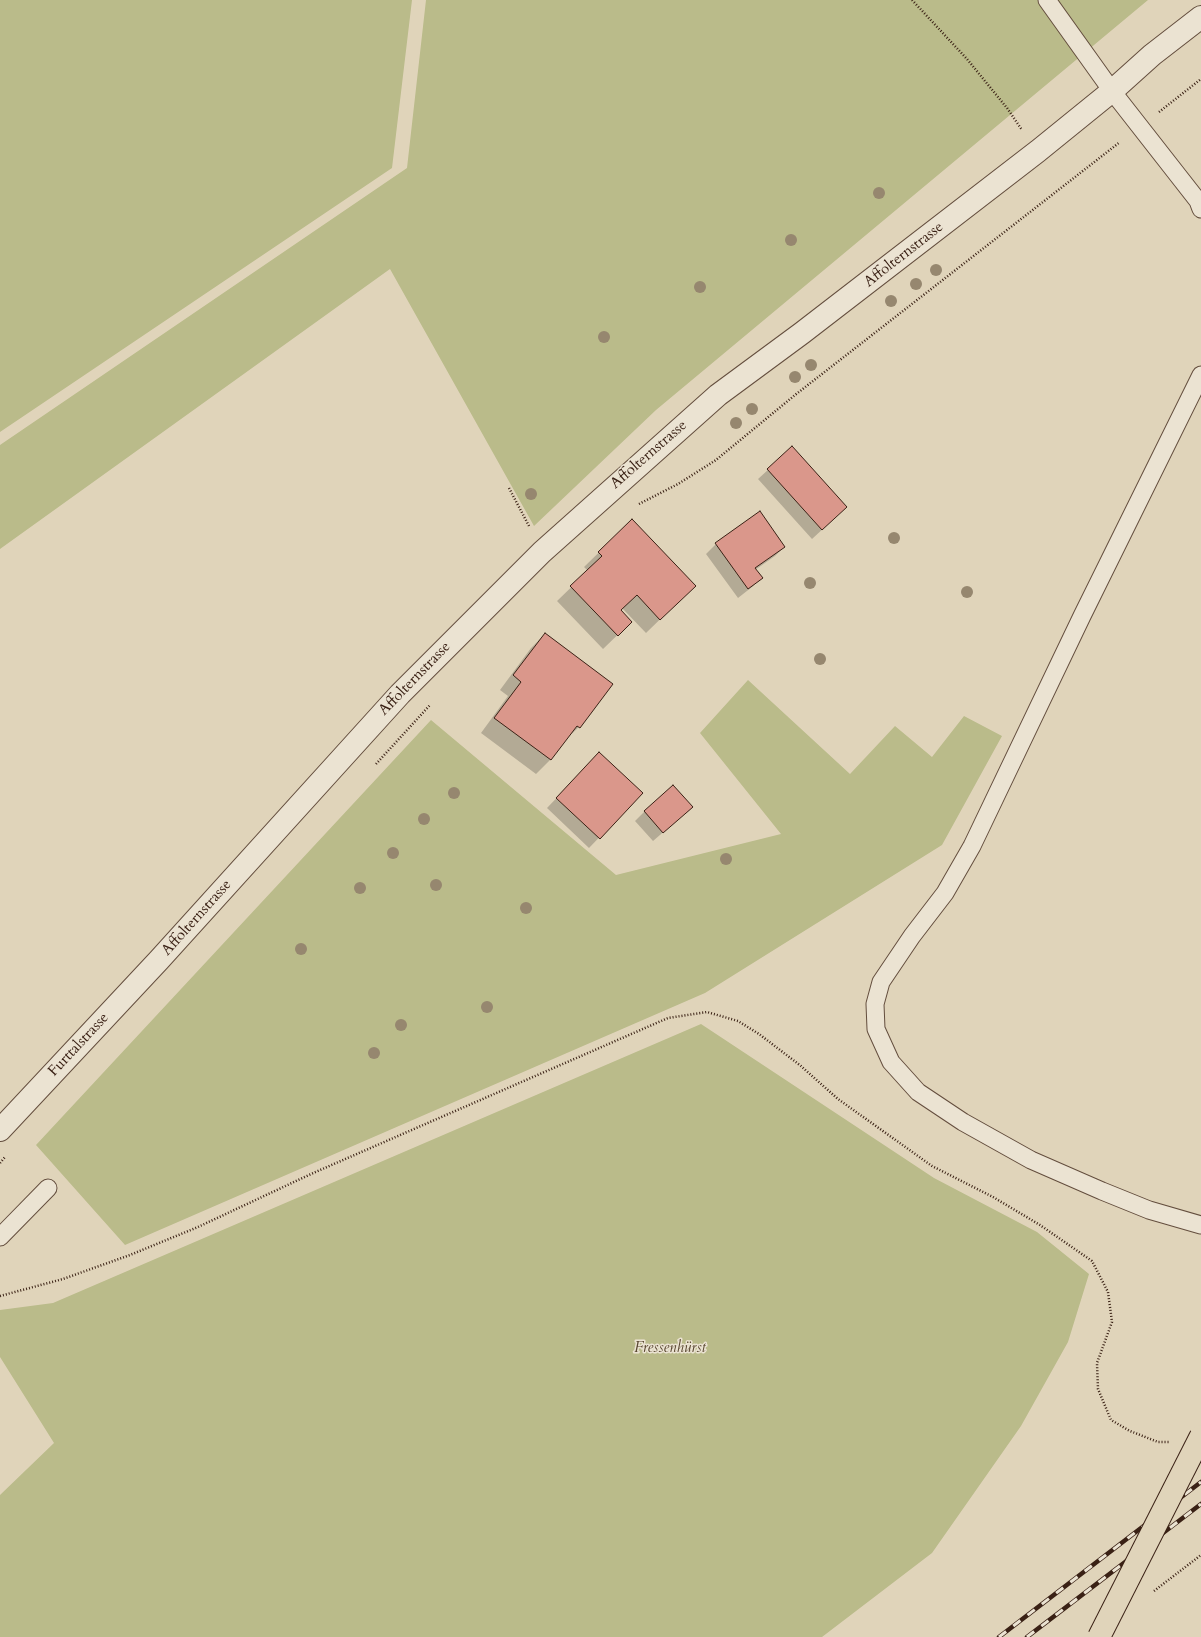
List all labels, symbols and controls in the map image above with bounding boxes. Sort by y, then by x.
street label: Affolternstrasse [861,218,947,292]
street label: Affolternstrasse [607,417,691,493]
street label: Affolternstrasse [375,638,455,720]
street label: Affolternstrasse [158,876,236,960]
street label: Furttalstrasse [45,1009,113,1081]
park label: Fressenhürst [634,1340,706,1358]

